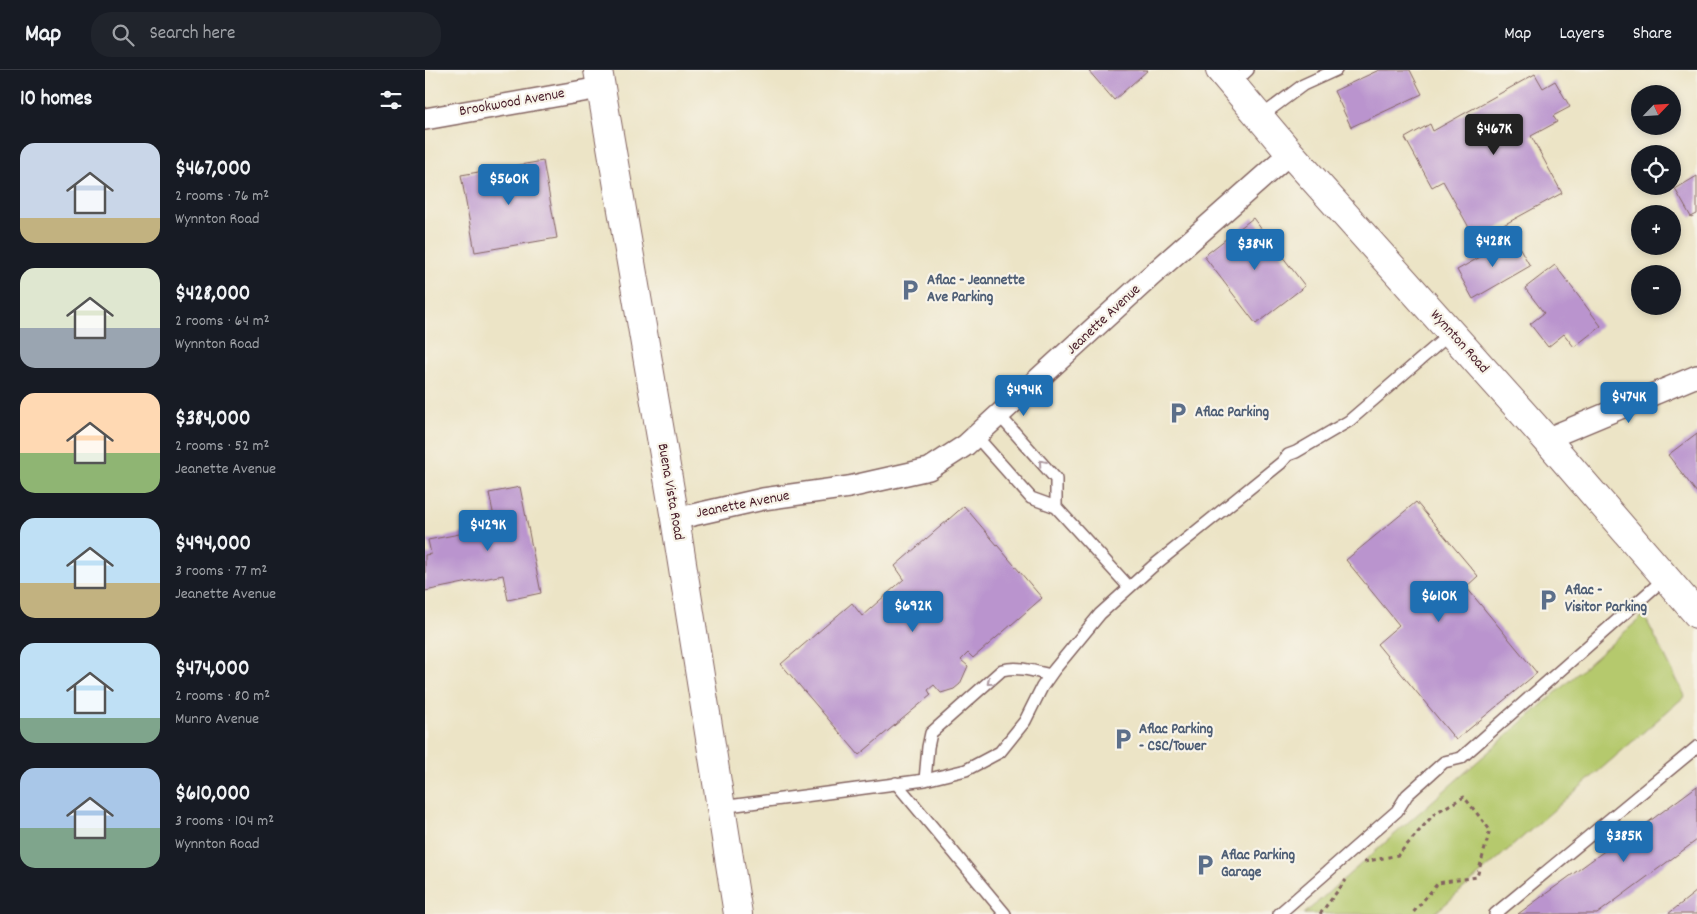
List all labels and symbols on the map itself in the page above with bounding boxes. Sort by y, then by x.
street label: Brookwood Avenue [458,83,567,123]
north arrow [1631,85,1681,135]
pin: $467K [1459,114,1529,156]
pin: $560K [474,164,544,206]
pin: $428K [1458,226,1528,268]
pin: $384K [1220,228,1290,271]
place label: Aflac - Jeannette Ave Parking [927,270,1025,309]
parking icon: Aflac - Jeannette Ave Parking [897,277,923,303]
street label: Jeanette Avenue [1062,279,1146,360]
street label: Wynnton Road [1424,305,1494,379]
pin: $494K [989,374,1059,417]
pin: $474K [1594,382,1664,424]
parking icon: Aflac Parking [1165,400,1191,426]
place label: Aflac Parking [1195,402,1269,424]
street label: Buena Vista Road [651,442,689,542]
one-way arrow [1039,460,1048,469]
street label: Jeanette Avenue [694,485,792,525]
pin: $429K [453,510,523,552]
pin: $610K [1404,580,1474,623]
place label: Aflac - Visitor Parking [1565,580,1647,619]
parking icon: Aflac - Visitor Parking [1535,587,1561,613]
pin: $692K [878,590,948,633]
one-way arrow [986,676,995,685]
place label: Aflac Parking - CSC/Tower [1139,719,1213,758]
parking icon: Aflac Parking - CSC/Tower [1110,726,1136,752]
pin: $385K [1589,820,1659,863]
place label: Aflac Parking Garage [1221,845,1295,884]
parking icon: Aflac Parking Garage [1192,852,1218,878]

